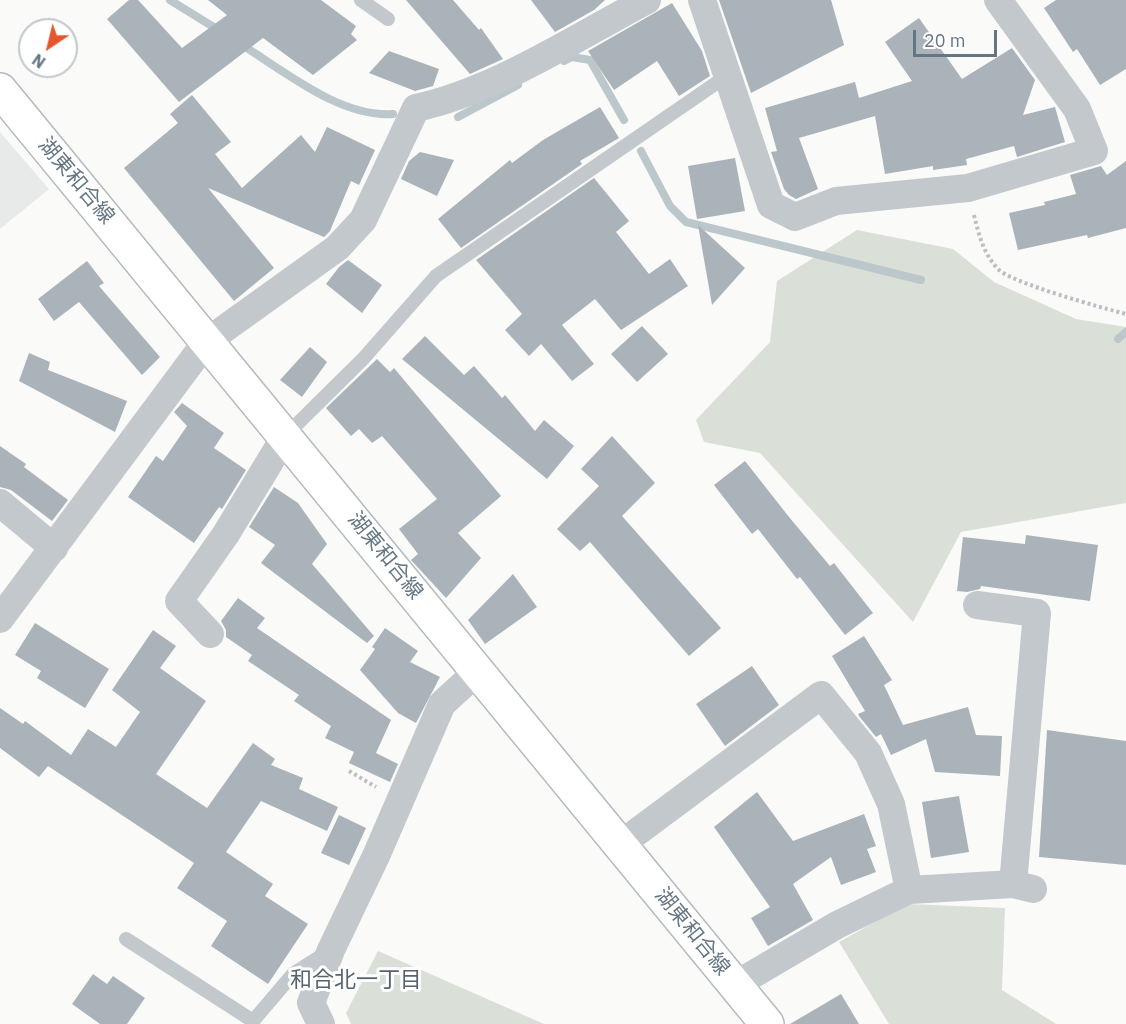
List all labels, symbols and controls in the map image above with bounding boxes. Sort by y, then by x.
north arrow [18,18,78,78]
scale bar [916,18,1000,56]
text: 20 m [924,29,966,52]
text: N [28,50,49,73]
street label: 湖東和合線 [33,133,119,229]
street label: 湖東和合線 [342,507,428,605]
street label: 湖東和合線 [649,883,735,981]
district label: 和合北一丁目 [290,968,422,994]

